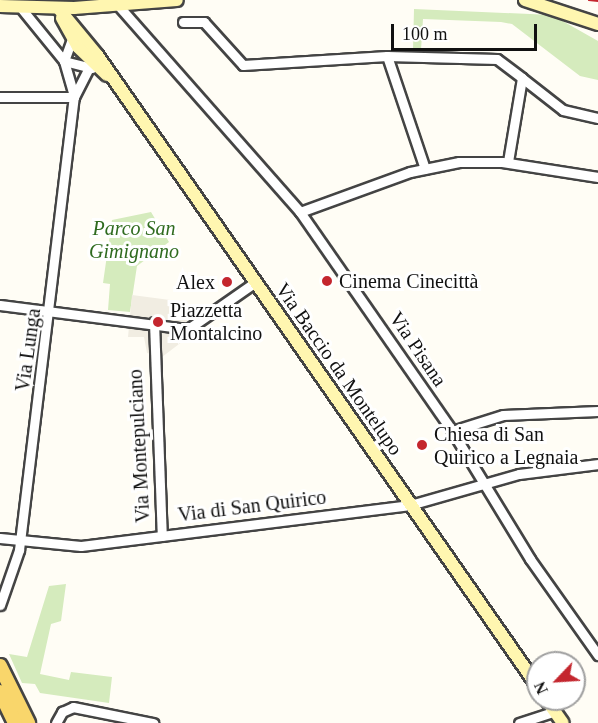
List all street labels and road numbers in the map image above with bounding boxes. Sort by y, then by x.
street label: Via Baccio da Montelupo [270,278,408,460]
street label: Via Lunga [10,307,46,393]
street label: Via Pisana [384,307,452,391]
street label: Via Montepulciano [123,369,155,523]
street label: Via di San Quirico [176,485,328,527]

